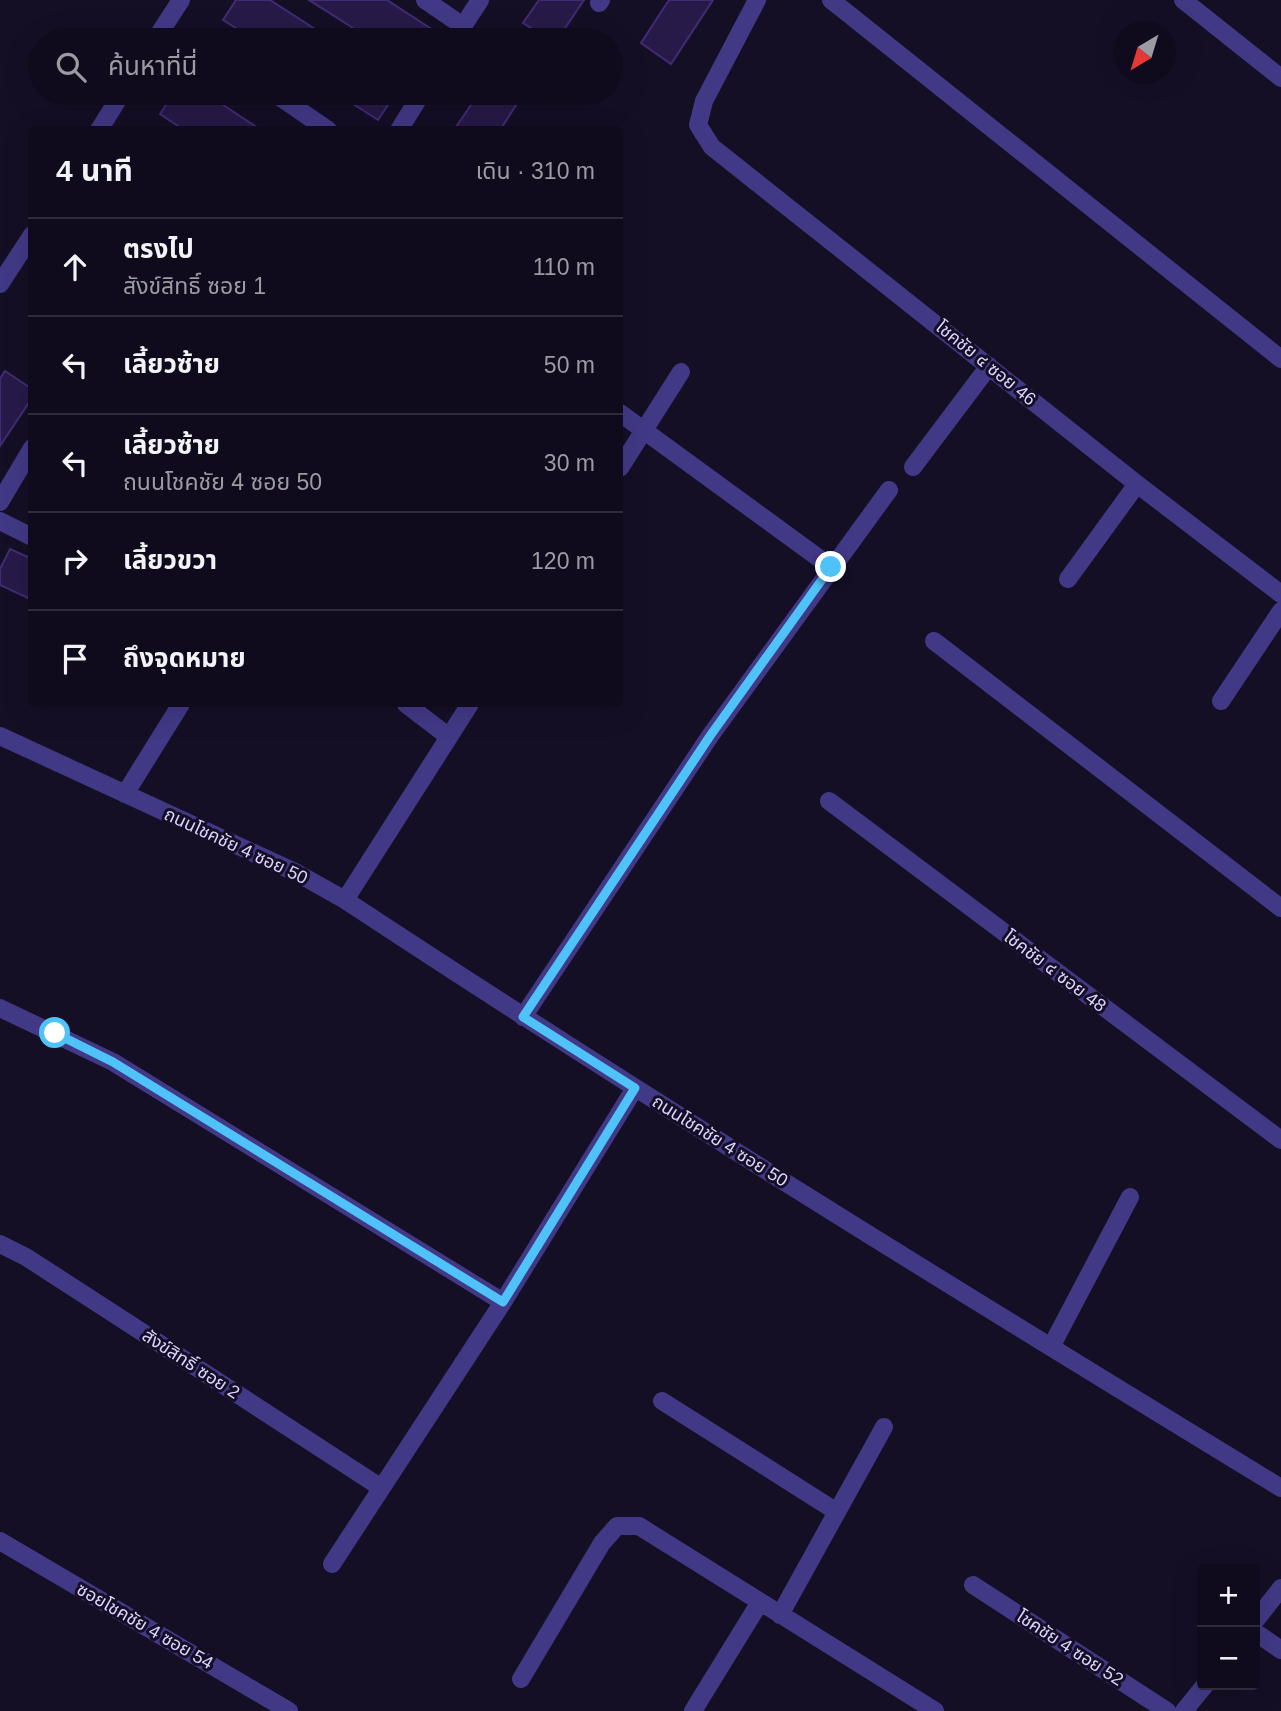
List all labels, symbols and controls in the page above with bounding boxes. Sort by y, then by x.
north arrow [1113,21,1176,84]
search box [28,28,623,105]
icon: search [52,48,90,86]
text: ค้นหาที่นี่ [108,51,198,81]
text: 4 นาที [56,154,133,187]
text: เดิน · 310 m [476,158,595,184]
text: ตรงไป [123,234,194,264]
icon: ahead [56,248,94,286]
text: 110 m [533,254,595,280]
text: สังข์สิทธิ์ ซอย 1 [123,273,266,299]
street label: โชคชัย ๔ ซอย 46 [932,317,1040,409]
icon: left [56,346,94,384]
text: เลี้ยวซ้าย [123,349,220,379]
text: 50 m [544,352,595,378]
text: เลี้ยวซ้าย [123,430,220,460]
icon: left [56,444,94,482]
text: 30 m [544,450,595,476]
text: ถนนโชคชัย 4 ซอย 50 [123,469,322,495]
icon: right [56,542,94,580]
text: เลี้ยวขวา [123,545,217,575]
text: 120 m [531,548,595,574]
route end [815,551,846,582]
icon: arrive [56,640,94,678]
text: ถึงจุดหมาย [123,643,246,673]
street label: ถนนโชคชัย 4 ซอย 50 [161,804,311,888]
street label: โชคชัย ๔ ซอย 48 [1000,926,1110,1016]
route start [39,1017,70,1048]
street label: ถนนโชคชัย 4 ซอย 50 [649,1091,791,1191]
street label: สังข์สิทธิ์ ซอย 2 [139,1324,244,1403]
map controls [1197,1564,1260,1690]
button: + [1197,1564,1260,1627]
street label: ซอยโชคชัย 4 ซอย 54 [73,1579,217,1673]
street label: โชคชัย 4 ซอย 52 [1013,1606,1127,1690]
button: − [1197,1627,1260,1690]

